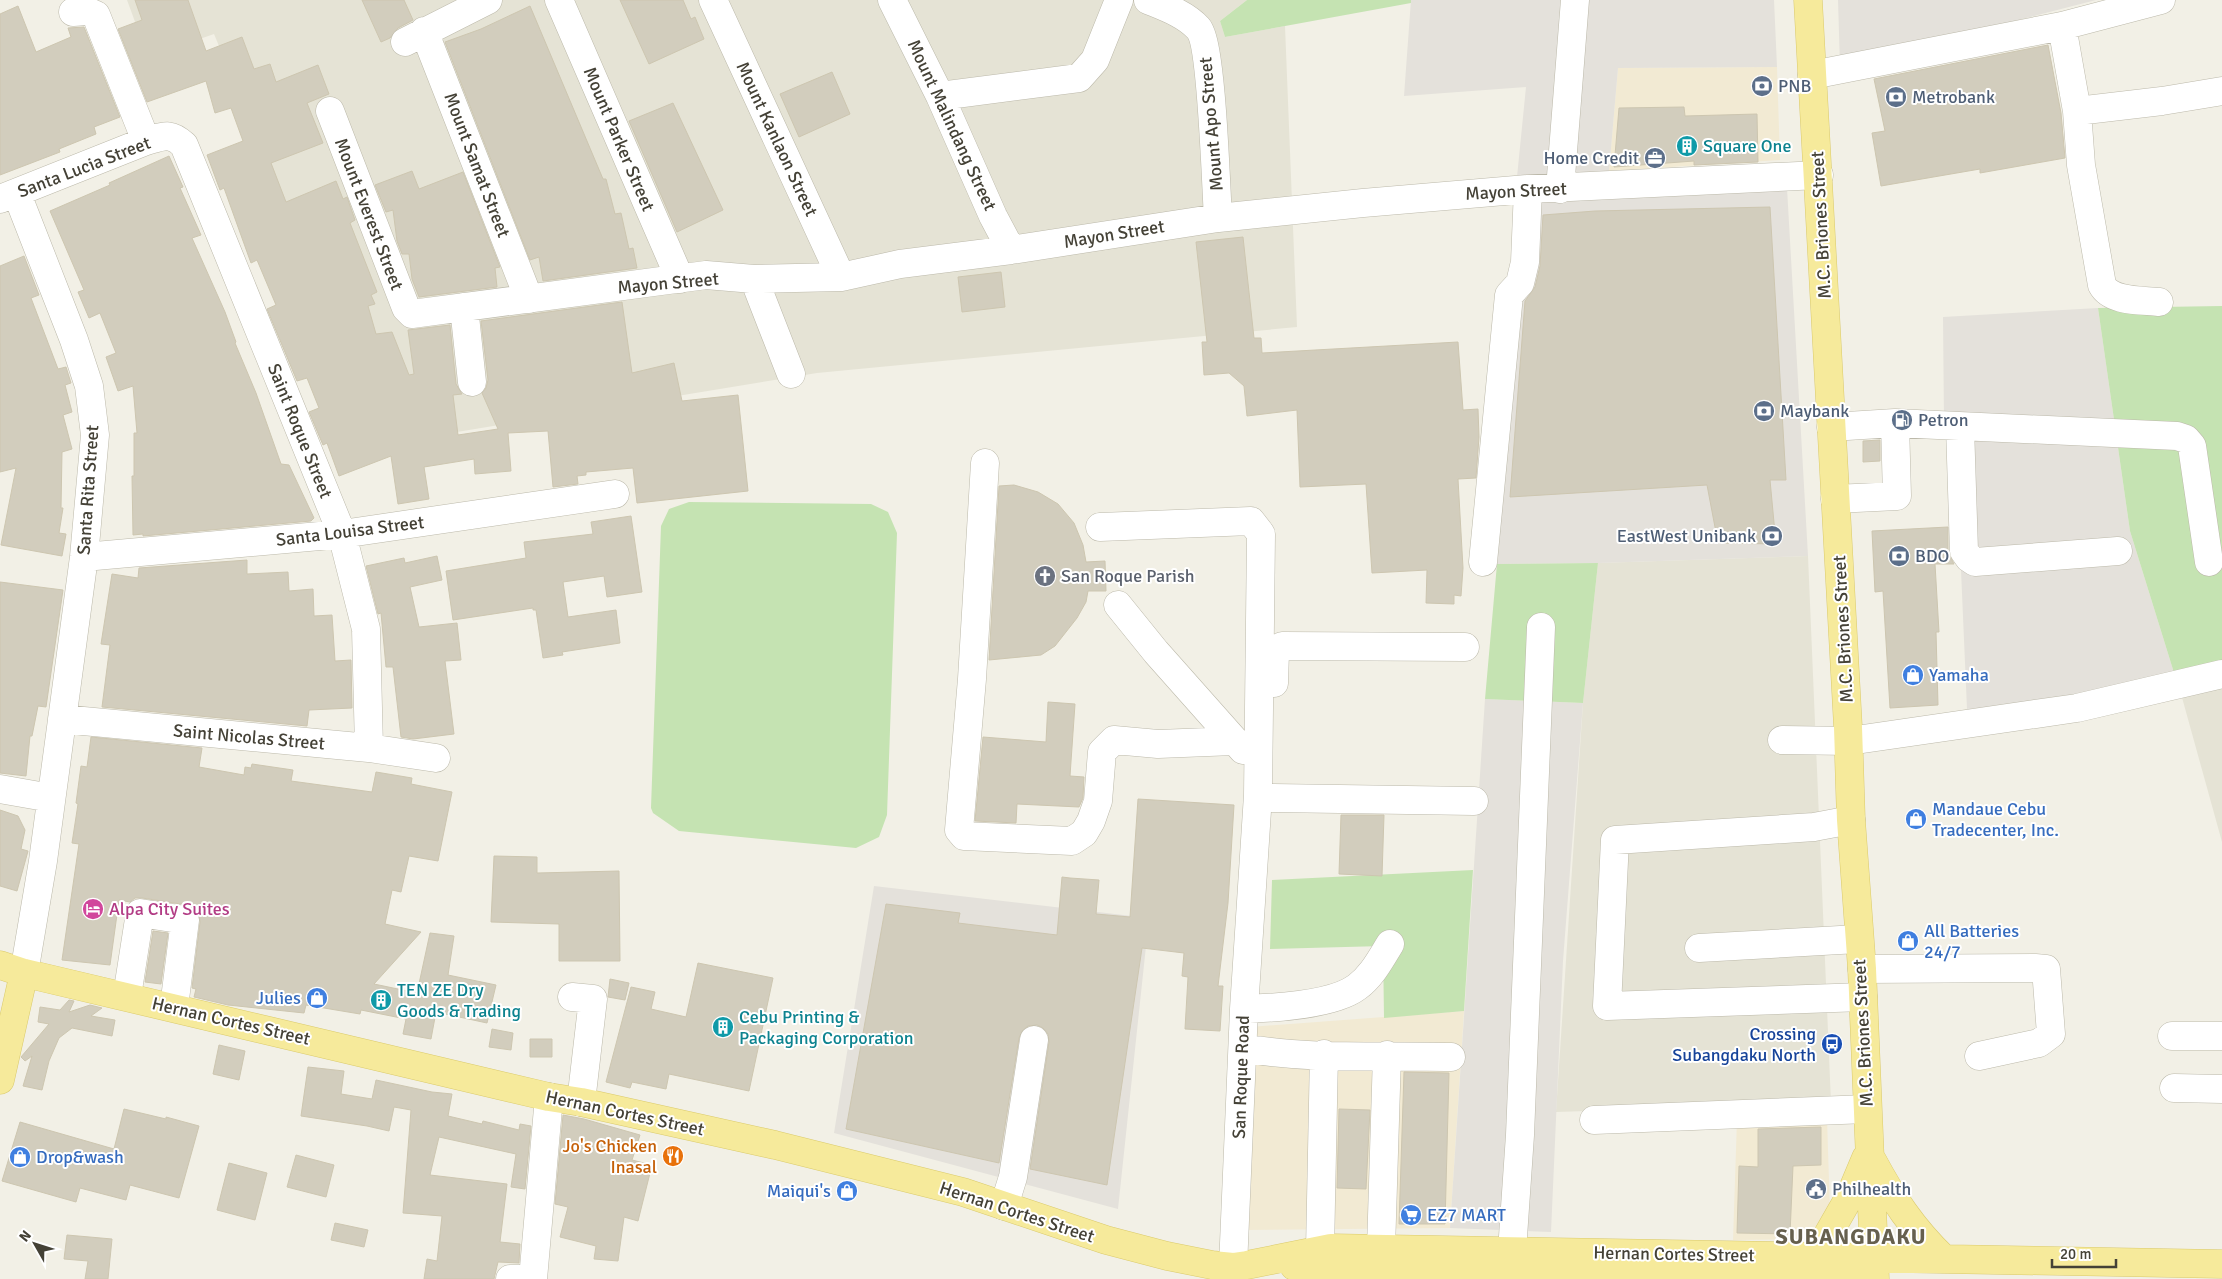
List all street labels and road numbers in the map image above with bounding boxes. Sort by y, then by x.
street label: Mount Malindang Street [903,36,1001,214]
street label: Mount Apo Street [1194,56,1228,192]
street label: Mount Kanlaon Street [732,58,822,220]
street label: Mount Parker Street [579,64,659,214]
street label: Mount Samat Street [439,89,515,241]
street label: Santa Lucia Street [14,132,154,202]
street label: Mount Everest Street [330,135,408,293]
street label: M.C. Briones Street [1806,151,1836,299]
street label: Mayon Street [1465,177,1567,205]
street label: Mayon Street [1062,215,1166,253]
street label: Mayon Street [616,268,720,298]
street label: Saint Roque Street [263,360,337,502]
street label: Santa Rita Street [72,424,104,556]
street label: Santa Louisa Street [275,511,425,551]
street label: M.C. Briones Street [1828,555,1858,703]
street label: Saint Nicolas Street [172,719,326,755]
street label: M.C. Briones Street [1848,959,1878,1107]
street label: Hernan Cortes Street [150,992,312,1050]
street label: San Roque Road [1228,1015,1254,1139]
street label: Hernan Cortes Street [544,1085,706,1141]
street label: Hernan Cortes Street [937,1177,1097,1247]
street label: Hernan Cortes Street [1593,1242,1755,1266]

